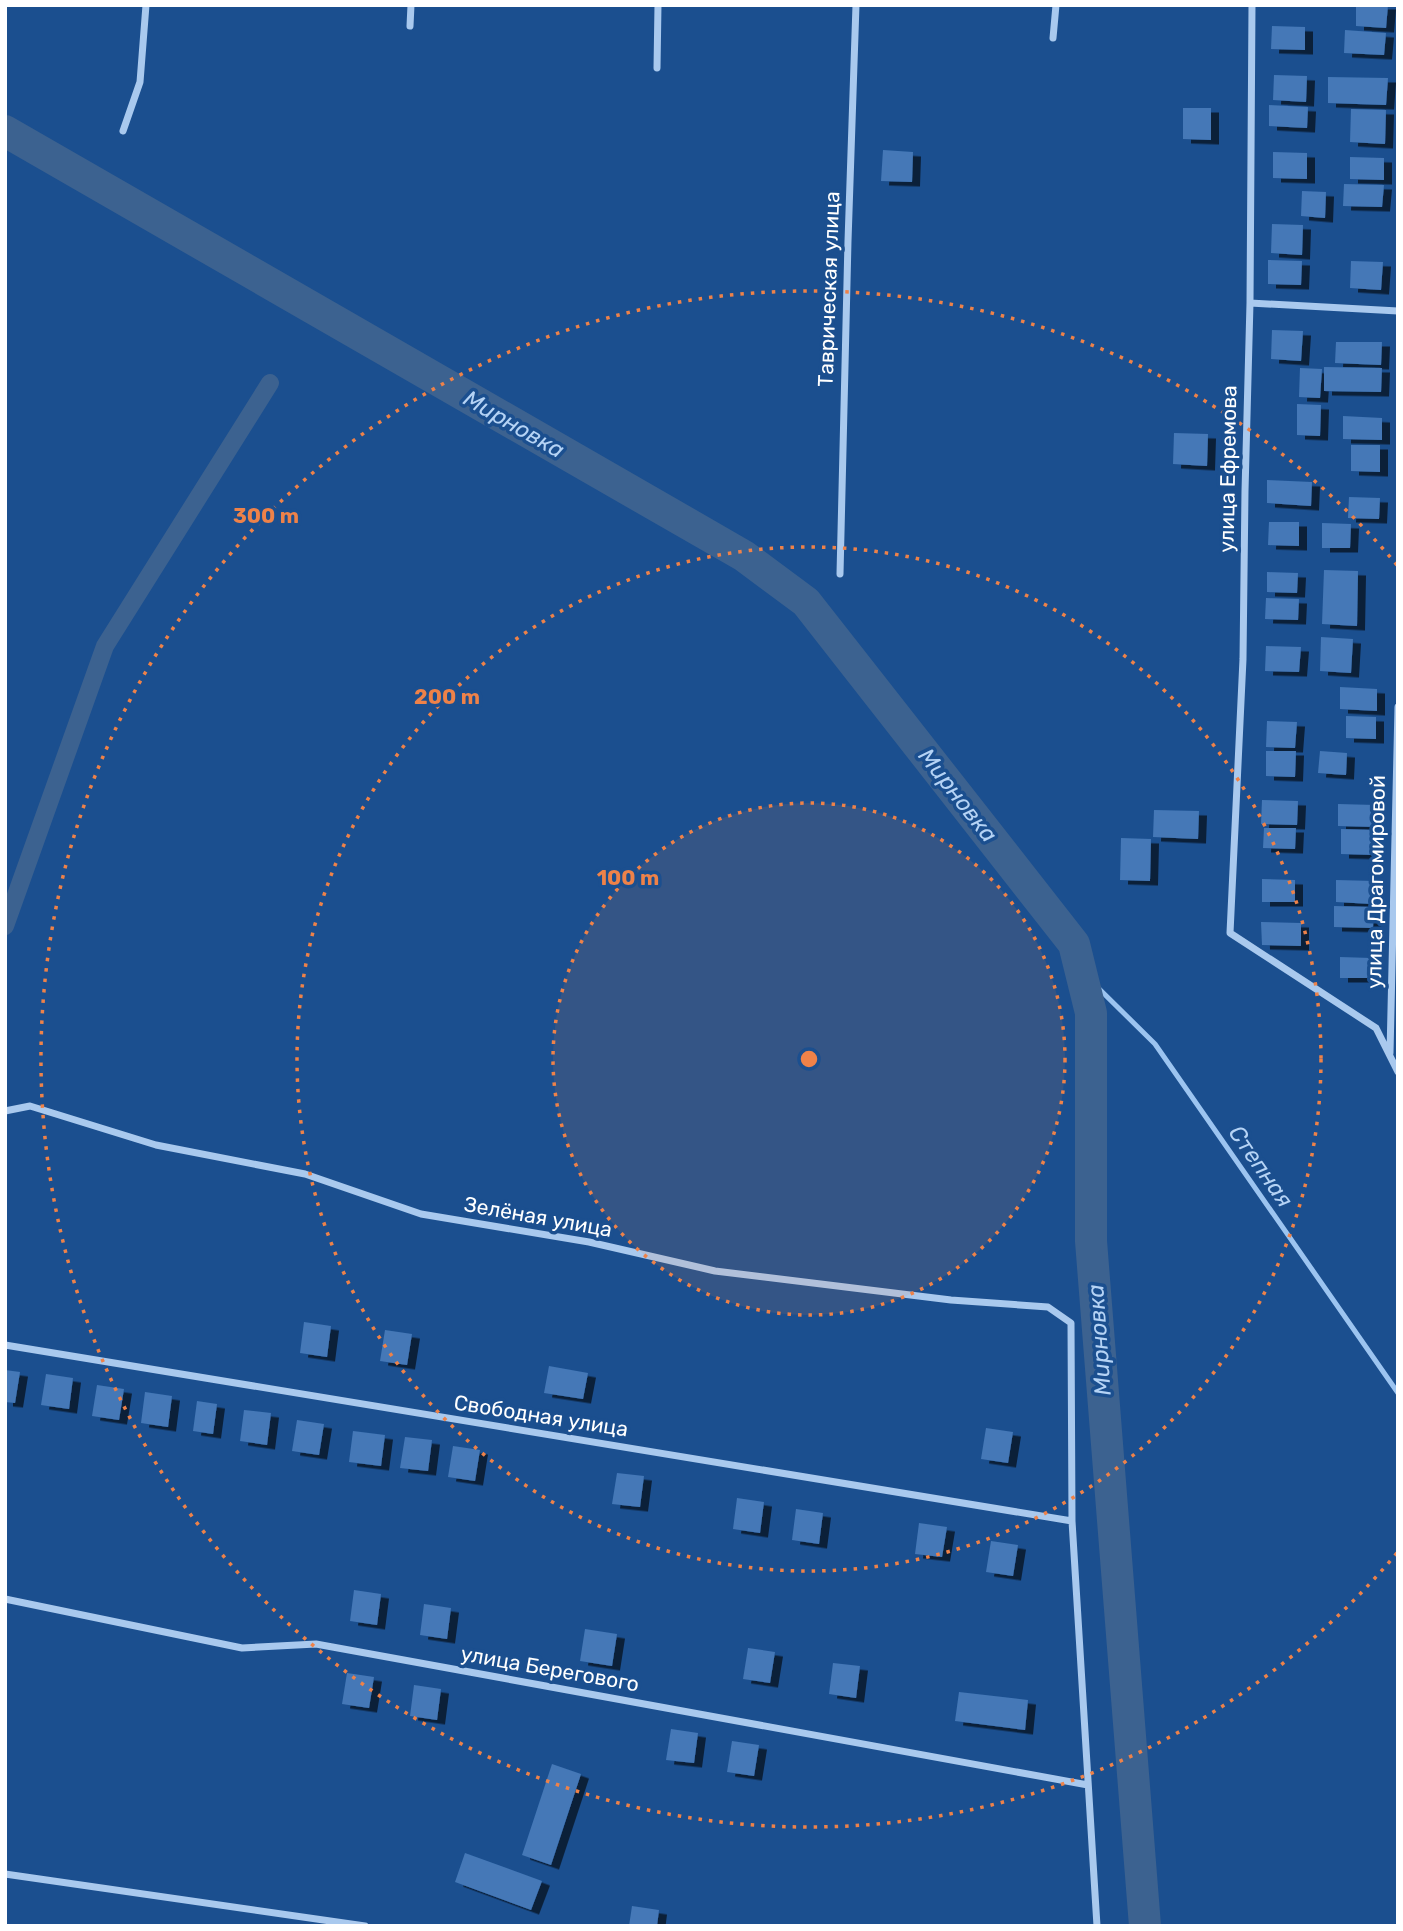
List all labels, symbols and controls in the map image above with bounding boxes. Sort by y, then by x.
street label: Таврическая улица [813,191,844,387]
water label: Мирновка [459,384,569,464]
street label: улица Ефремова [1214,385,1241,553]
text: 300 m [233,503,299,528]
text: 200 m [414,684,480,709]
water label: Мирновка [913,742,1003,848]
street label: улица Драгомировой [1361,775,1390,989]
text: 100 m [597,865,659,890]
centre of rings [797,1047,821,1071]
water label: Степная [1223,1120,1299,1212]
street label: Зелёная улица [462,1191,614,1242]
water label: Мирновка [1081,1283,1117,1397]
street label: Свободная улица [452,1389,630,1442]
street label: улица Берегового [459,1641,641,1696]

